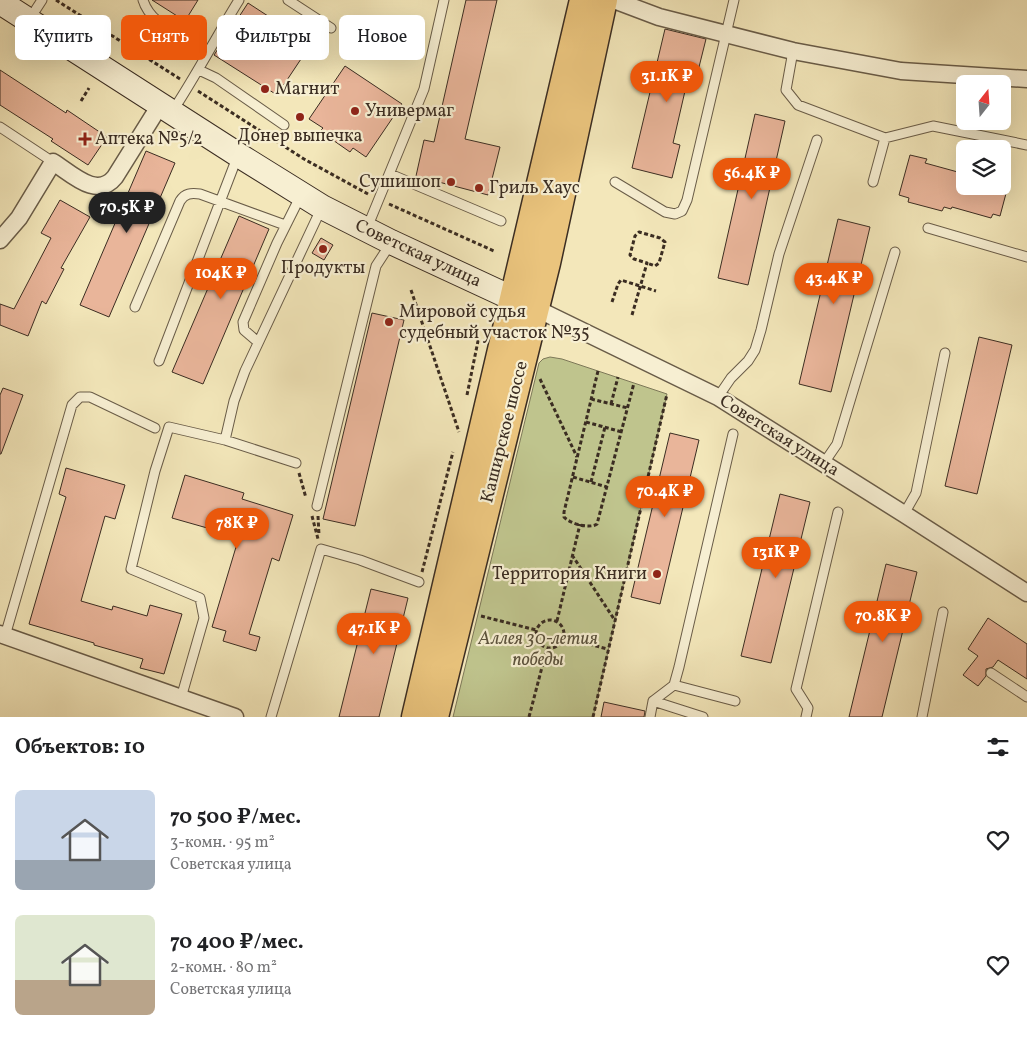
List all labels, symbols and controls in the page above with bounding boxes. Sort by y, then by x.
chip: Купить [15,15,111,60]
chip: Снять [121,15,207,60]
chip: Фильтры [217,15,329,60]
chip: Новое [339,15,425,60]
pin: 31.1K ₽ [621,61,713,103]
text: 31.1K ₽ [641,66,693,88]
north arrow [956,75,1011,130]
map controls [956,75,1011,195]
place label: Магнит [275,77,339,102]
marker: Магнит [259,83,271,95]
place label: Универмаг [365,99,454,124]
marker: Универмаг [349,105,361,117]
marker: Донер выпечка [294,111,306,123]
place label: Донер выпечка [237,124,363,149]
place label: Аптека №5/2 [95,127,203,152]
marker: Аптека №5/2 [79,133,91,145]
button: layers [956,140,1011,195]
pin: 56.4K ₽ [706,158,798,200]
text: 56.4K ₽ [724,163,780,185]
place label: Сушишоп [359,170,441,195]
marker: Сушишоп [445,176,457,188]
place label: Гриль Хаус [489,176,580,201]
marker: Гриль Хаус [473,182,485,194]
pin: 70.5K ₽ [81,192,173,234]
text: 70.5K ₽ [100,197,154,219]
street label: Советская улица [351,214,485,294]
marker: Продукты [317,243,329,255]
place label: Продукты [281,256,365,281]
pin: 104K ₽ [180,258,262,300]
pin: 43.4K ₽ [788,262,880,305]
text: 104K ₽ [195,263,247,285]
text: 43.4K ₽ [805,268,863,290]
place label: Мировой судья судебный участок №35 [399,300,590,346]
marker: Мировой судья судебный участок №35 [383,316,395,328]
street label: Каширское шоссе [475,358,535,506]
street label: Советская улица [714,389,844,483]
pin: 70.4K ₽ [619,476,711,518]
text: 70.4K ₽ [637,481,693,503]
pin: 78K ₽ [202,508,272,550]
text: 78K ₽ [216,513,258,535]
pin: 131K ₽ [735,536,817,579]
text: 131K ₽ [753,542,799,564]
place label: Территория Книги [492,562,647,587]
marker: Территория Книги [651,568,663,580]
pin: 70.8K ₽ [837,600,929,643]
text: 70.8K ₽ [855,606,911,628]
pin: 47.1K ₽ [328,612,420,655]
text: 47.1K ₽ [348,618,400,640]
park label: Аллея 30-летия победы [477,627,598,673]
text: Объектов: 10 [15,733,145,762]
icon: filters [984,733,1012,761]
text: 70 500 ₽/мес. [170,803,301,832]
icon: home [55,810,115,870]
icon: heart [984,826,1012,854]
text: 3-комн. · 95 m² [170,832,275,854]
text: Советская улица [170,854,292,876]
text: 70 400 ₽/мес. [170,928,304,957]
icon: home [55,935,115,995]
icon: heart [984,951,1012,979]
text: 2-комн. · 80 m² [170,957,277,979]
text: Советская улица [170,979,292,1001]

